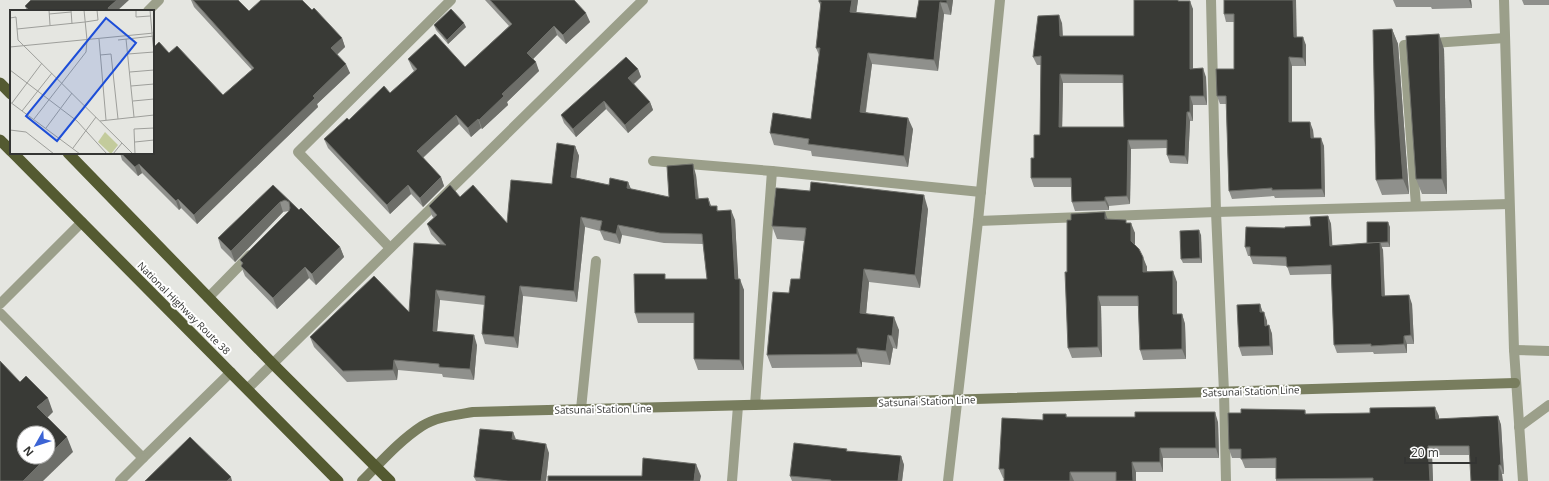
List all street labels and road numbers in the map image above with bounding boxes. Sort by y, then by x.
street label: National Highway Route 38 [135,259,234,358]
street label: Satsunai Station Line [1202,382,1300,400]
street label: Satsunai Station Line [878,392,976,410]
street label: Satsunai Station Line [554,401,652,417]

